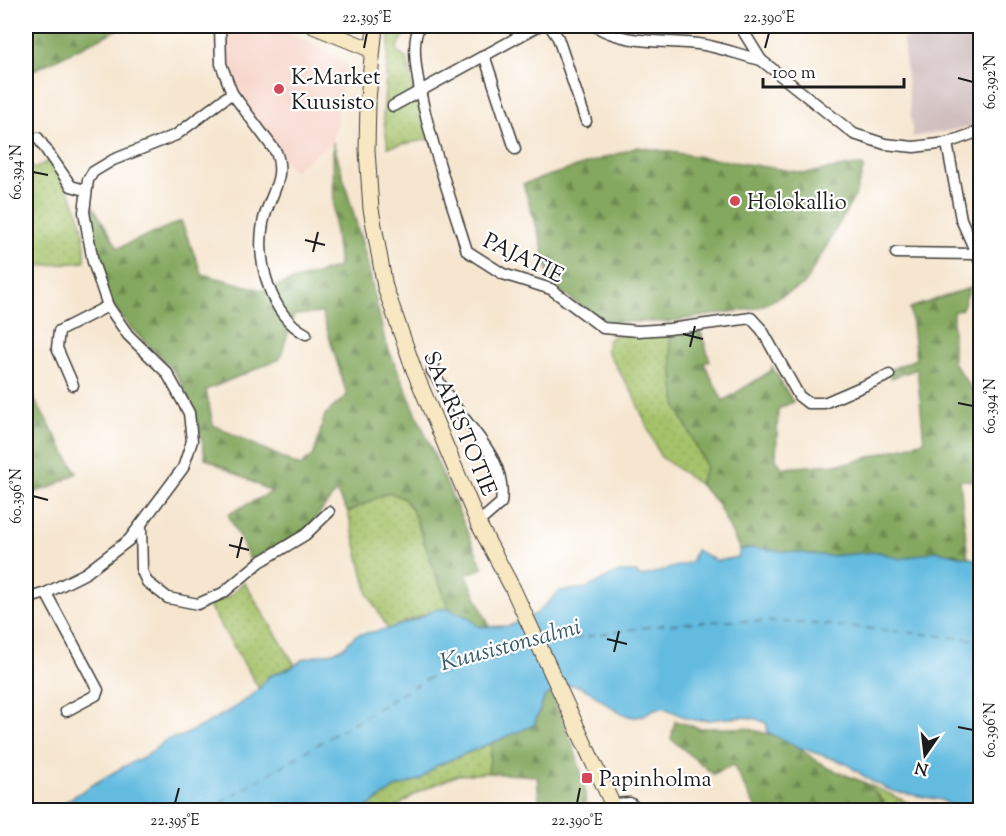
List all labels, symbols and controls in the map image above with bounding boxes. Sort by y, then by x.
text: 22.395°E [342,8,392,29]
text: 22.390°E [743,8,795,29]
scale bar [763,51,904,89]
text: 60.392°N [981,55,1002,109]
text: 100 m [772,61,816,87]
place label: K-Market Kuusisto [291,63,381,120]
marker: K-Market Kuusisto [272,82,286,96]
text: 60.394°N [7,144,28,200]
place label: Holokallio [747,188,847,220]
marker: Holokallio [728,194,742,208]
street label: PAJATIE [477,226,568,293]
street label: SAARISTOTIE [413,347,503,502]
text: 60.394°N [981,378,1002,434]
text: 60.396°N [7,468,28,524]
water label: Kuusistonsalmi [436,611,585,681]
text: 60.396°N [981,702,1002,758]
north arrow [895,725,955,785]
text: N [913,754,931,780]
place label: Papinholma [599,765,712,797]
marker: Papinholma [580,771,594,785]
text: 22.395°E [150,811,200,832]
text: 22.390°E [551,811,603,832]

